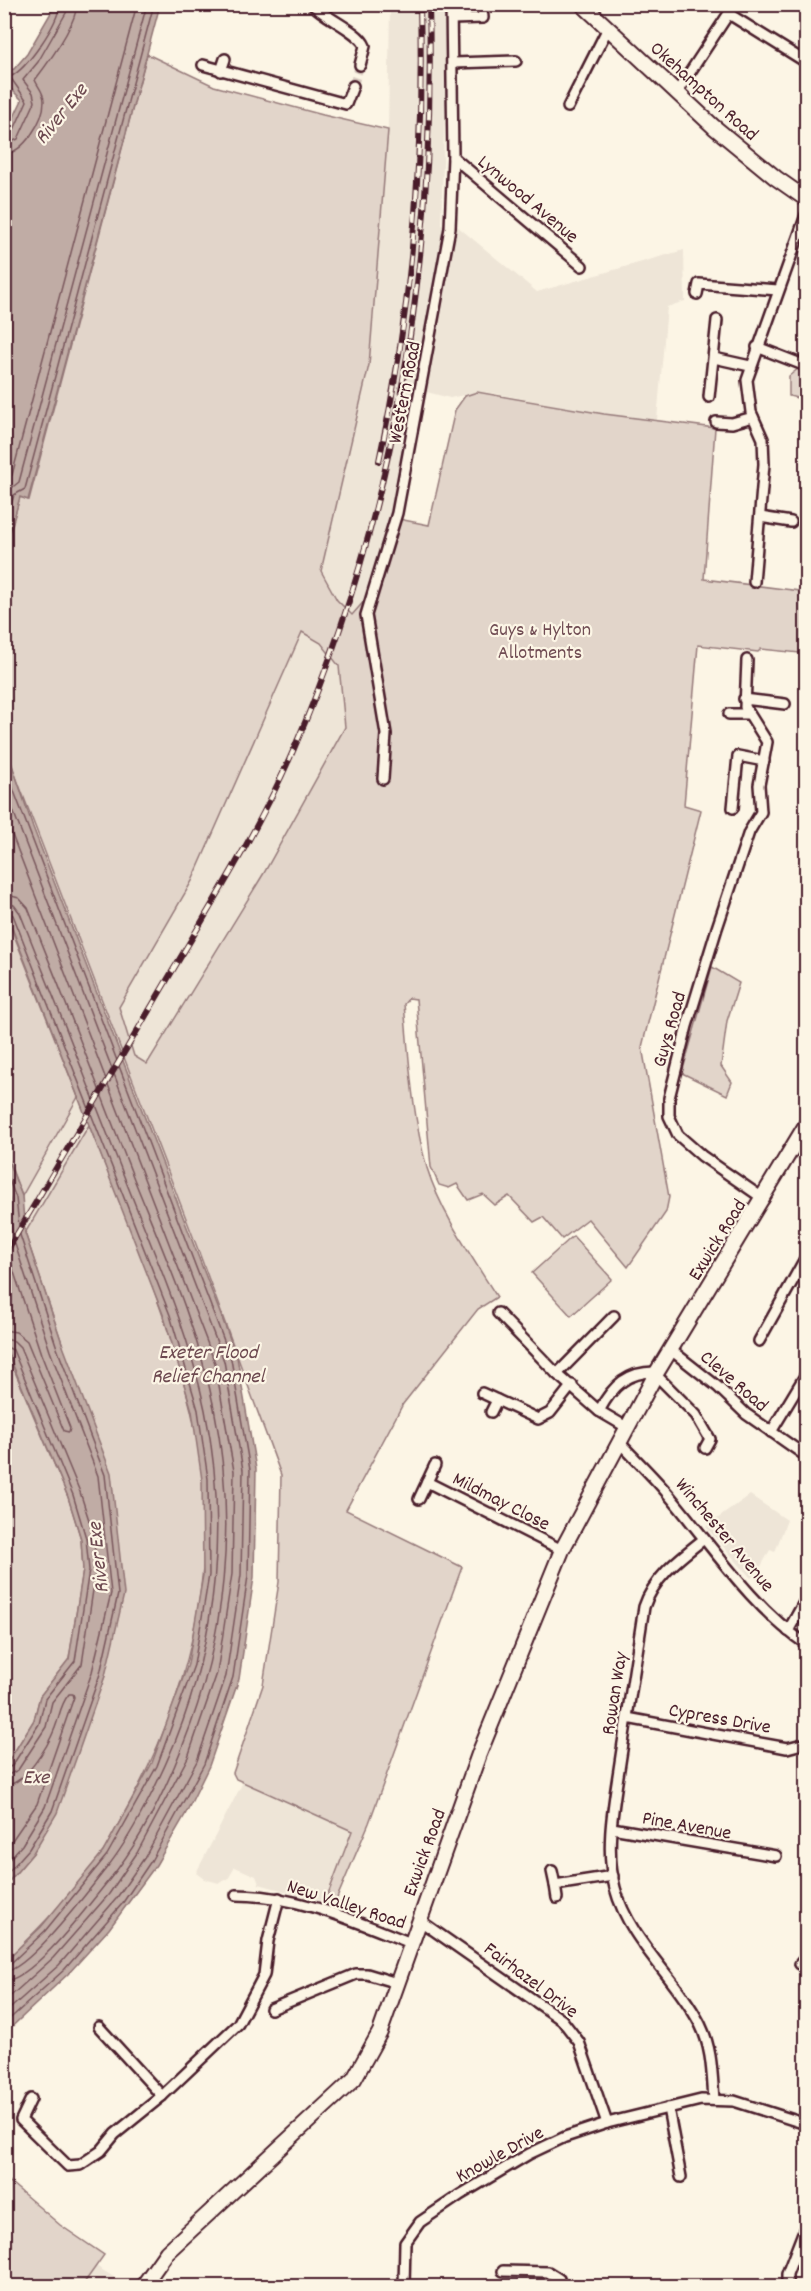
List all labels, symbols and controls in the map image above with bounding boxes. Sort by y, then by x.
street label: Okehampton Road [643,36,763,149]
water label: River Exe [28,76,98,152]
street label: Lynwood Avenue [470,149,584,251]
street label: Western Road [382,339,430,446]
park label: Guys & Hylton Allotments [489,617,591,668]
street label: Guys Road [647,989,695,1071]
street label: Exwick Road [682,1194,755,1287]
water label: Exeter Flood Relief Channel [151,1339,267,1393]
street label: Cleve Road [693,1345,773,1420]
street label: Mildmay Close [447,1466,554,1539]
street label: Winchester Avenue [667,1473,780,1599]
water label: River Exe [81,1519,119,1595]
street label: Rowan Way [596,1649,636,1737]
street label: Cypress Drive [666,1697,773,1743]
water label: Exe [23,1764,51,1794]
street label: Exwick Road [397,1805,455,1901]
street label: Pine Avenue [640,1805,733,1849]
street label: New Valley Road [283,1873,409,1938]
street label: Fairhazel Drive [477,1936,584,2026]
street label: Knowle Drive [451,2120,550,2191]

